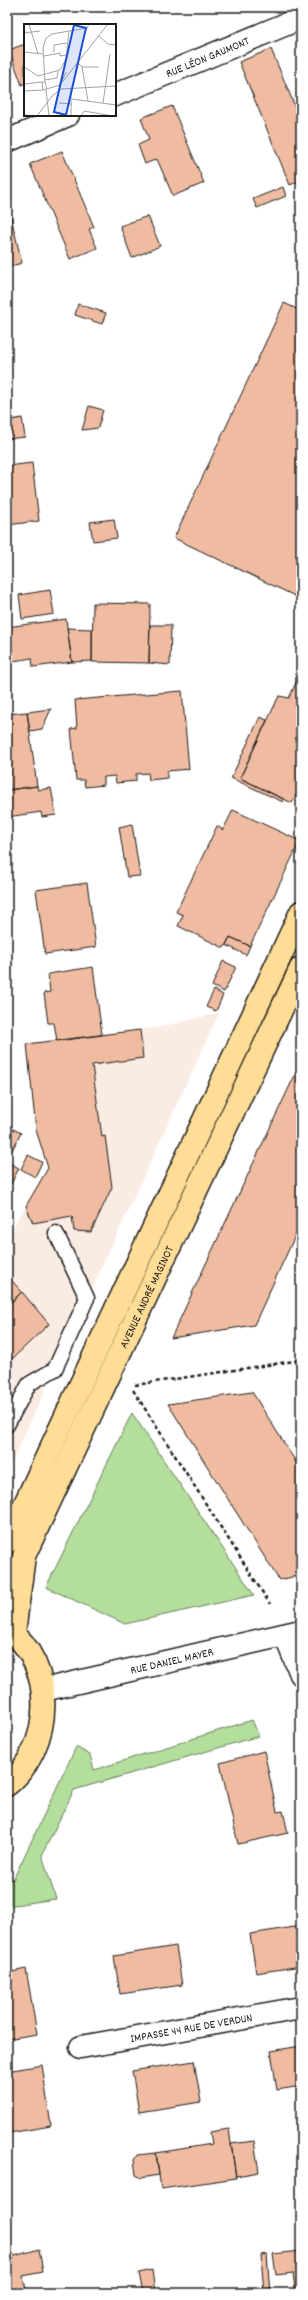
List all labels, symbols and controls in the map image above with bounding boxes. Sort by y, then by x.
inset map [24,24,116,116]
street label: RUE LÉON GAUMONT [164,33,252,83]
street label: AVENUE ANDRÉ MAGINOT [116,1243,179,1352]
street label: RUE DANIEL MAYER [129,1644,215,1680]
street label: IMPASSE 44 RUE DE VERDUN [129,2010,254,2048]

